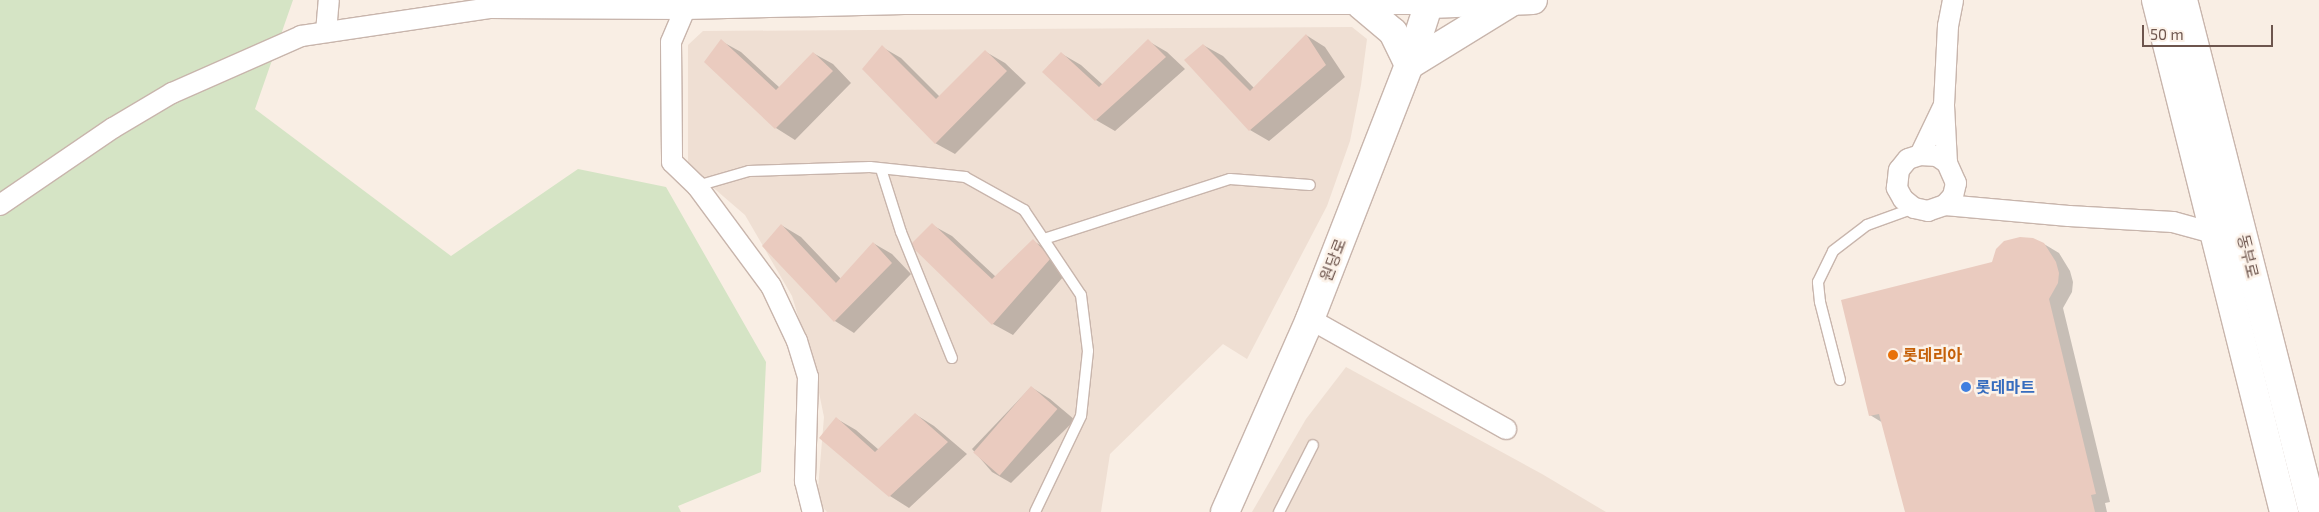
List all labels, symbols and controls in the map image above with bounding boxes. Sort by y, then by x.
scale bar [2144,15,2275,47]
text: 50 m [2150,25,2184,43]
street label: 동부로 [2233,232,2263,280]
street label: 원당로 [1316,236,1350,284]
place label: 롯데리아 [1903,345,1962,365]
marker: 롯데리아 [1887,349,1899,361]
place label: 롯데마트 [1976,377,2035,397]
marker: 롯데마트 [1960,381,1972,393]

